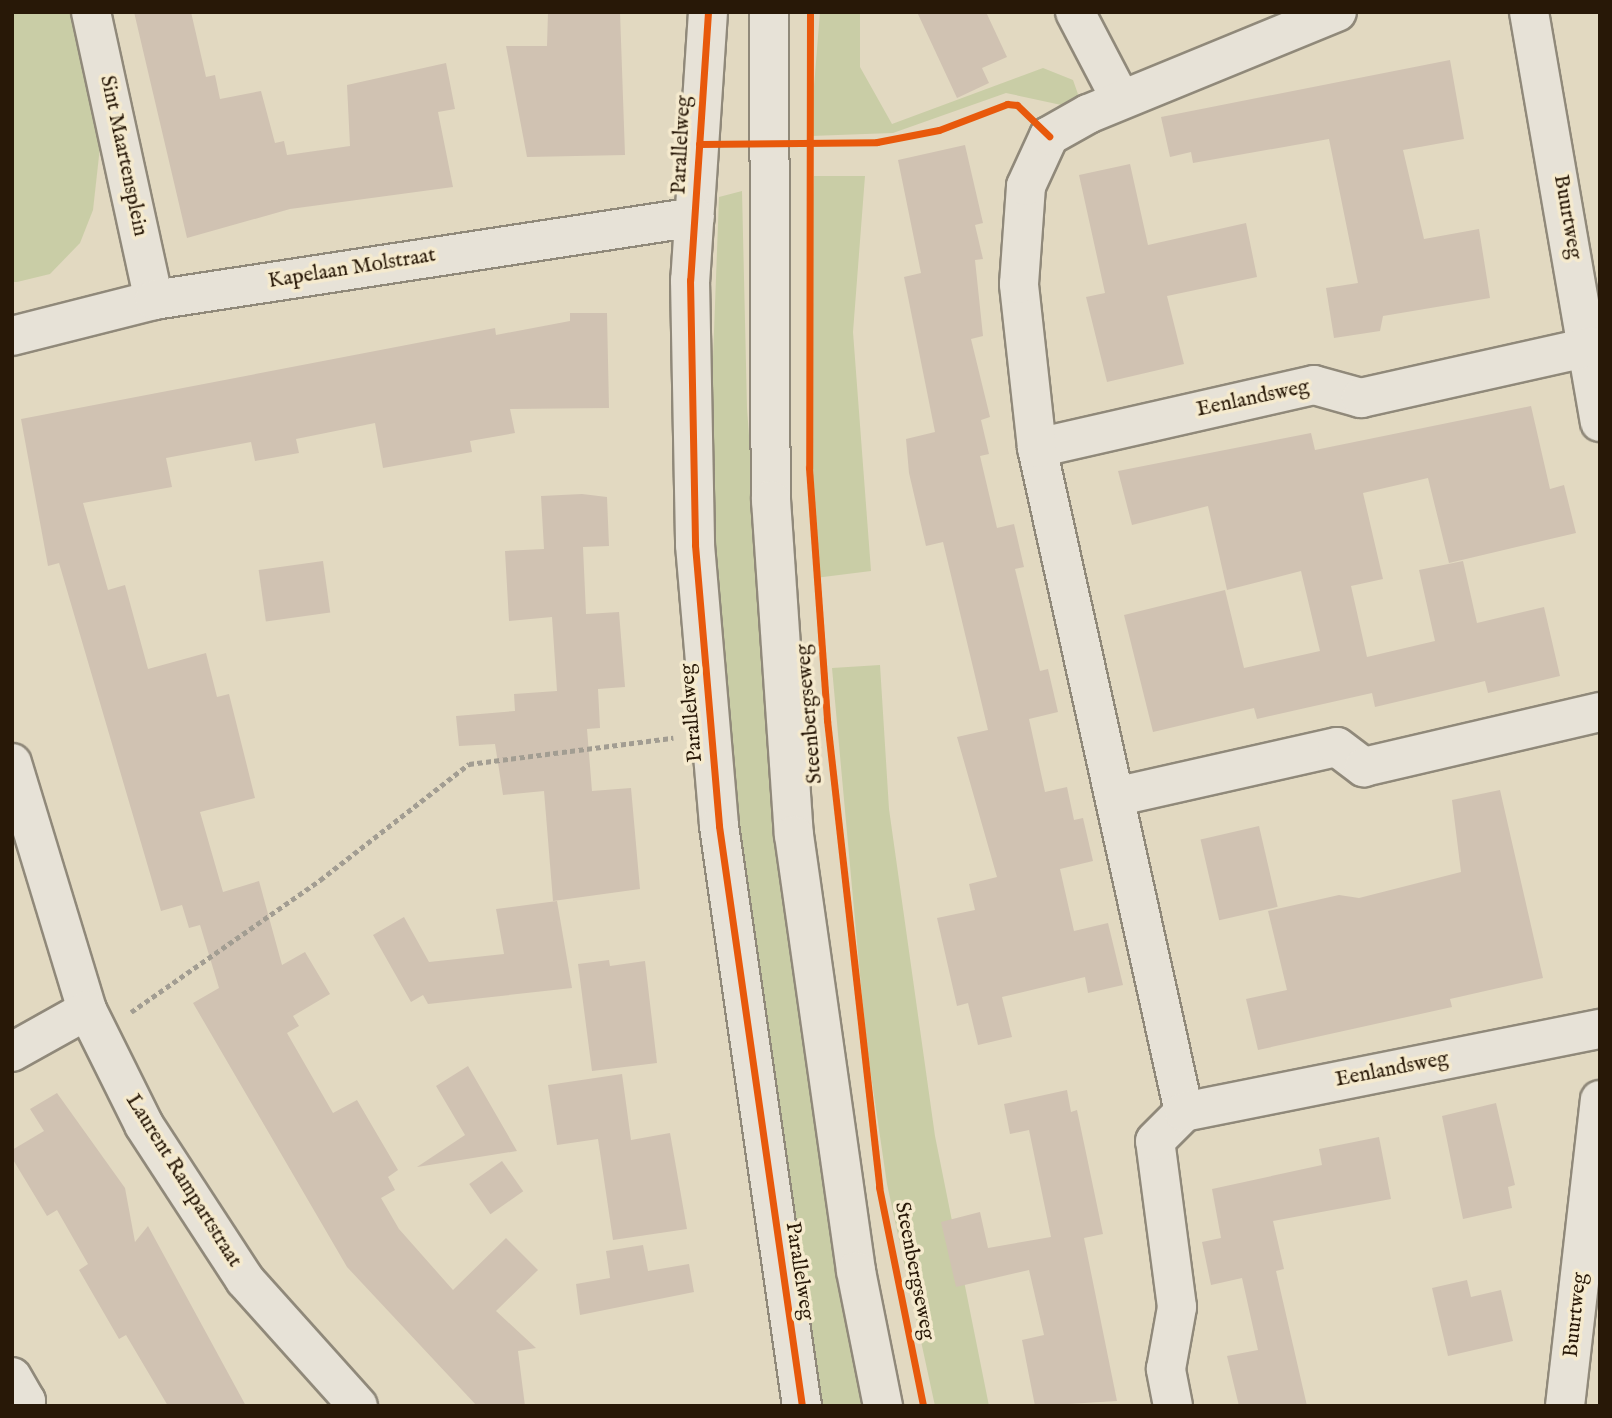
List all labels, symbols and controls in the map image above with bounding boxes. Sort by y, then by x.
street label: Sint Maartensplein [94,73,152,239]
street label: Parallelweg [667,95,697,195]
street label: Buurtweg [1547,173,1587,261]
street label: Kapelaan Molstraat [267,243,437,295]
street label: Eenlandsweg [1194,375,1312,423]
street label: Steenbergseweg [791,643,829,785]
street label: Parallelweg [675,663,709,763]
street label: Eenlandsweg [1333,1047,1451,1093]
street label: Laurent Rampartstraat [119,1090,247,1272]
street label: Steenbergseweg [888,1200,940,1342]
street label: Parallelweg [779,1220,819,1322]
street label: Buurtweg [1559,1271,1593,1359]

